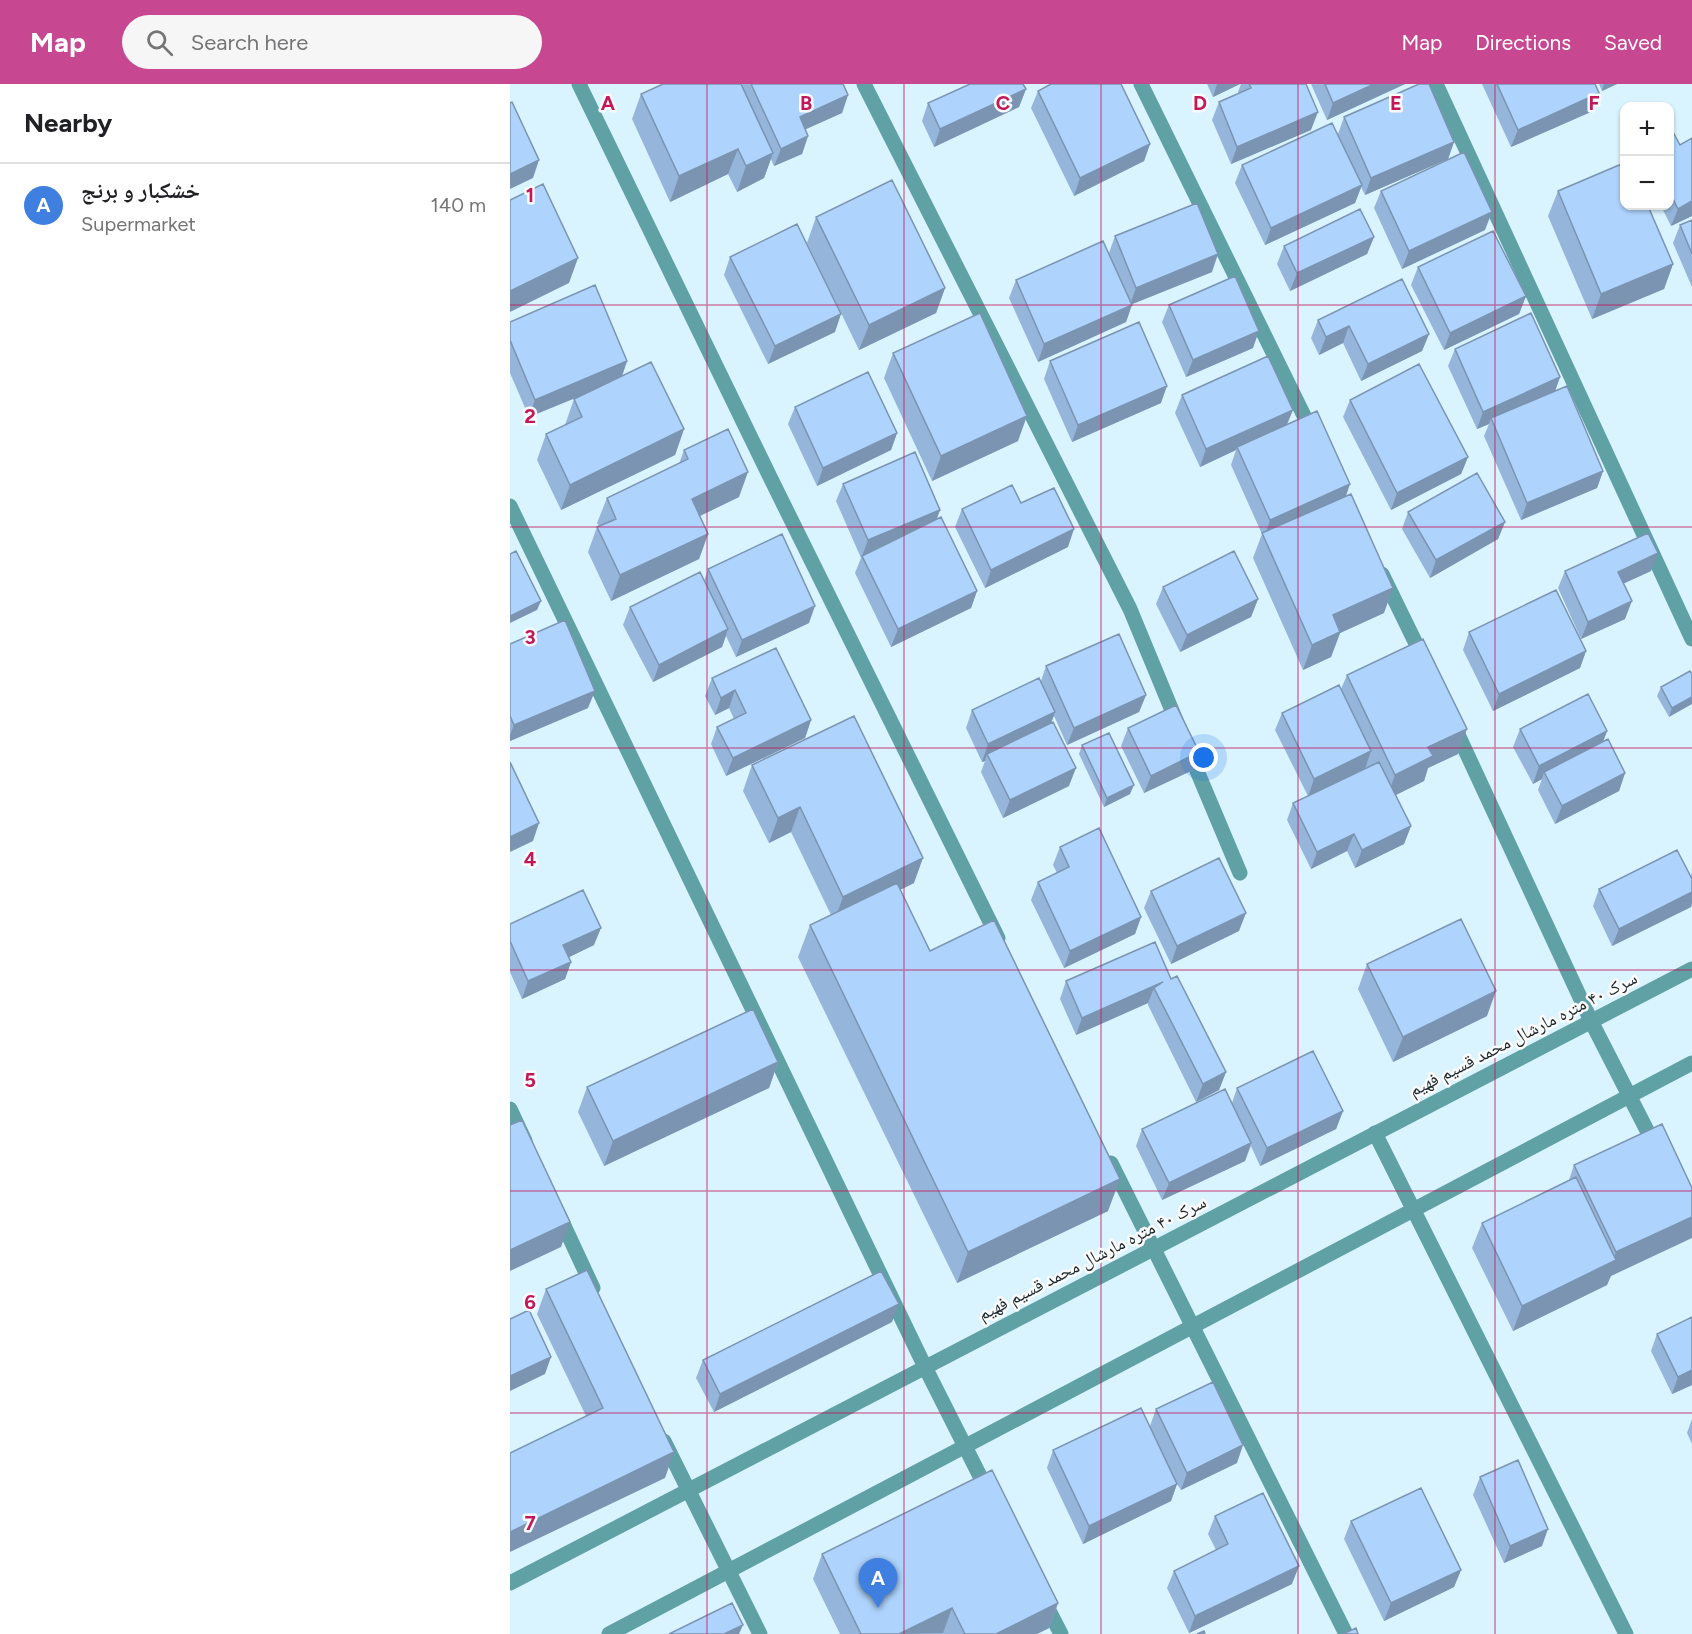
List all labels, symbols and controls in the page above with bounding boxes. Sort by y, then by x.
search box [122,15,542,69]
text: Map [30,25,86,59]
icon: search [143,26,176,59]
text: Search here [191,29,308,56]
text: Map [1401,30,1442,55]
text: Directions [1475,30,1571,55]
text: Saved [1604,30,1662,55]
text: A [601,91,616,115]
text: B [800,91,812,115]
text: C [996,91,1010,115]
text: D [1193,91,1207,115]
text: E [1390,91,1402,115]
text: F [1588,91,1600,115]
map controls [1620,102,1674,210]
button: + [1620,102,1674,156]
text: Nearby [24,107,112,139]
button: − [1620,156,1674,210]
text: خشکبار و برنج [81,177,200,204]
text: 1 [526,183,534,207]
text: A [36,193,51,217]
text: 140 m [431,193,486,217]
text: Supermarket [81,212,196,236]
text: 2 [524,404,536,428]
text: 3 [524,625,536,649]
your location [1189,743,1218,772]
text: 4 [524,847,537,871]
street label: سرک ۴۰ متره مارشال محمد قسیم فهیم [1405,967,1641,1102]
text: 5 [524,1068,536,1092]
street label: سرک ۴۰ متره مارشال محمد قسیم فهیم [974,1191,1210,1326]
text: 6 [524,1290,536,1314]
text: 7 [524,1511,536,1535]
pin: A [858,1558,898,1608]

